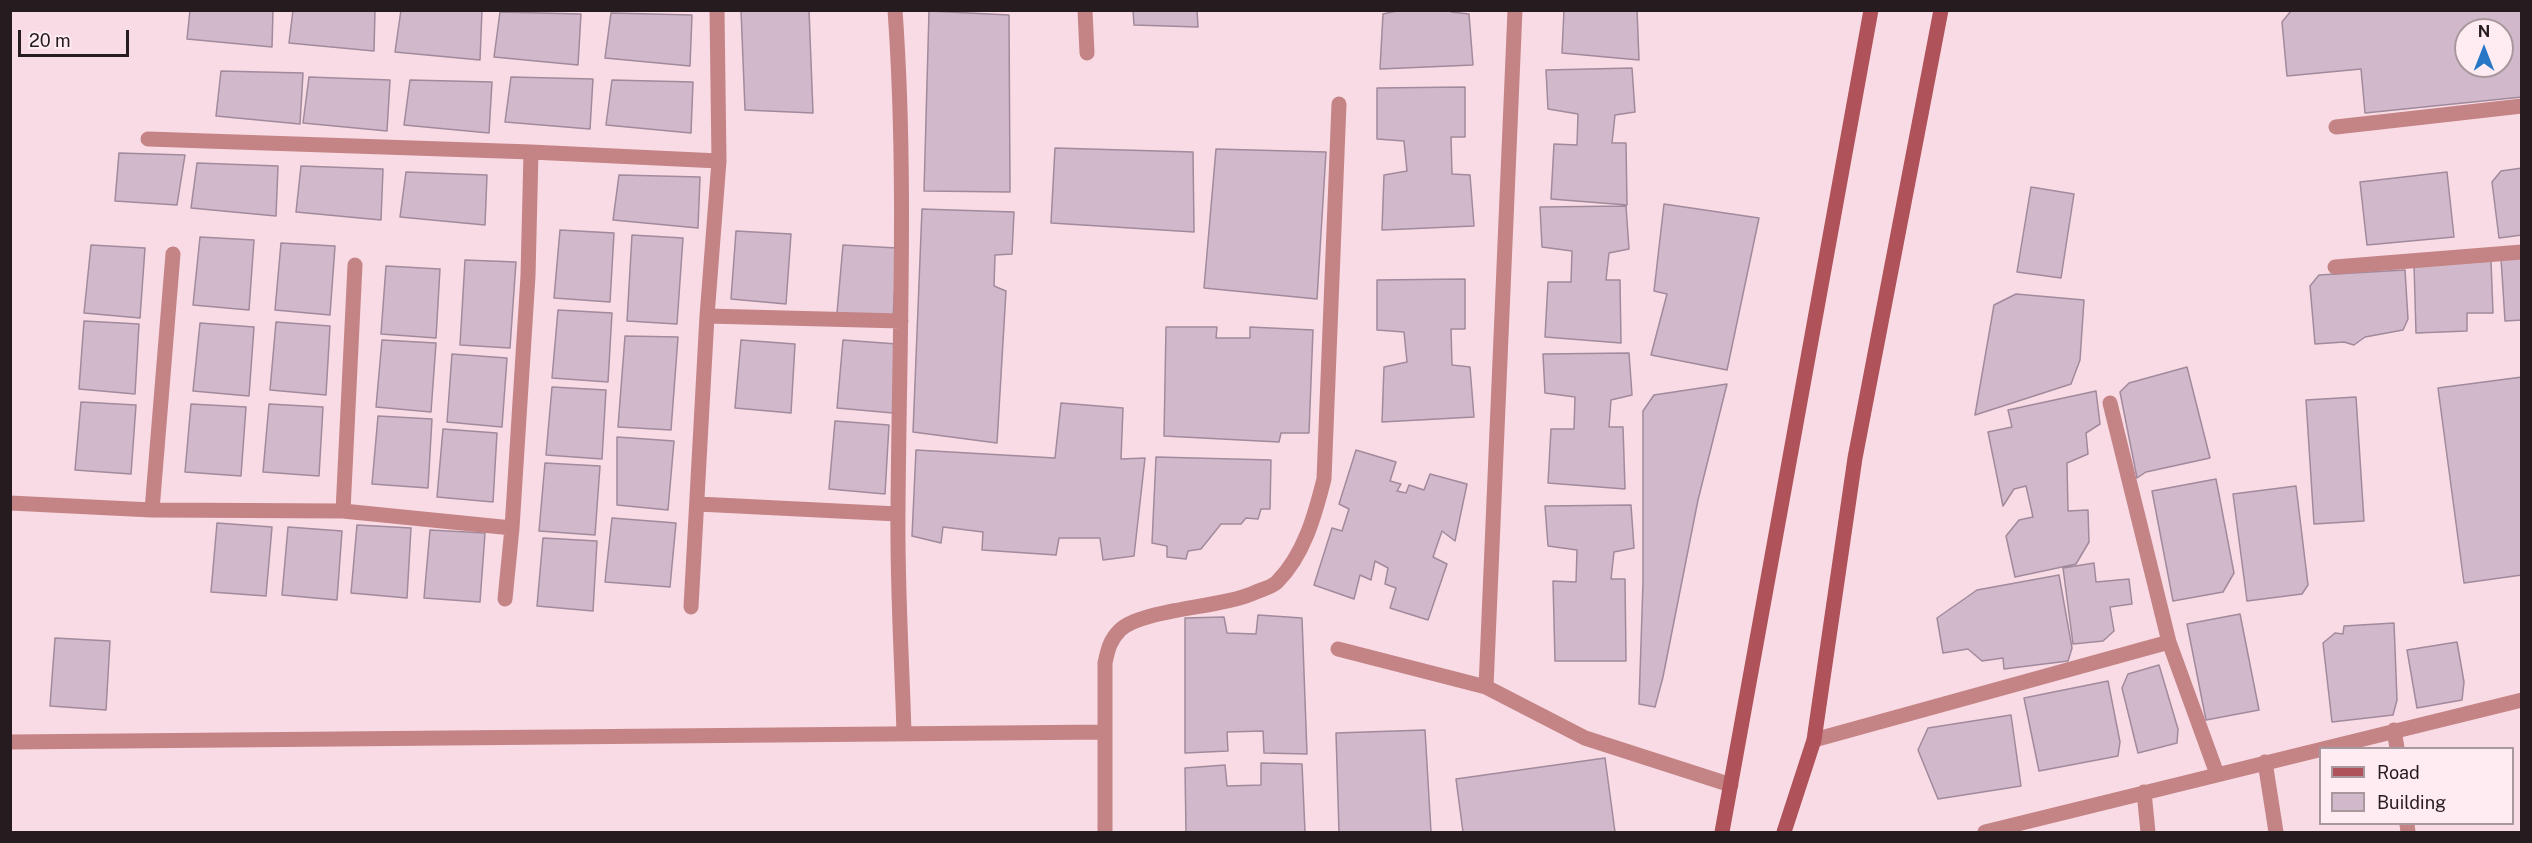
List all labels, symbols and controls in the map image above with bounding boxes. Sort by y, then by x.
scale bar [21,18,132,56]
north arrow [2454,18,2514,78]
text: N [2478,22,2490,41]
text: 20 m [29,30,71,51]
legend [2319,747,2514,825]
text: Road [2377,762,2420,783]
text: Building [2377,792,2446,813]

